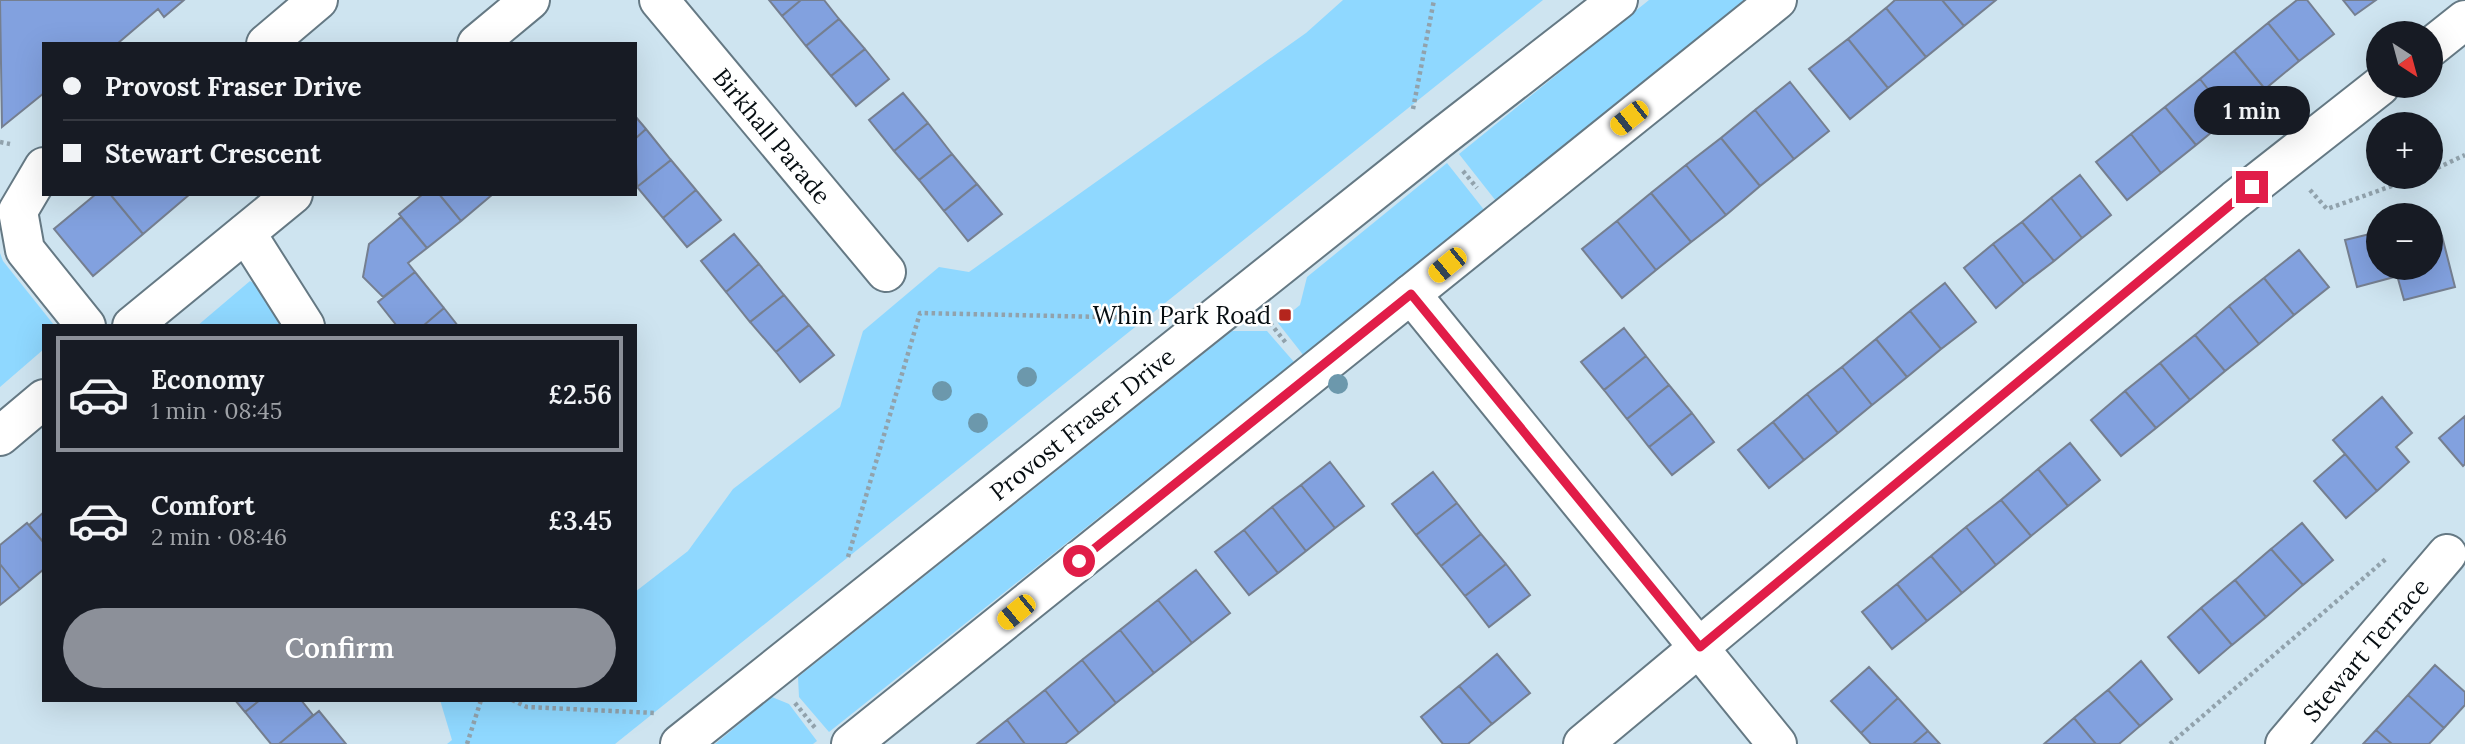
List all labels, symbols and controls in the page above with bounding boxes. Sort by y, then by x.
north arrow [2366,21,2443,98]
map controls [2366,21,2443,280]
street label: Birkhall Parade [707,62,838,210]
text: Provost Fraser Drive [105,70,361,103]
callout: 1 min [2194,86,2310,134]
text: 1 min [2223,96,2281,125]
car [1606,97,1653,139]
button: + [2366,112,2443,189]
text: Stewart Crescent [105,137,321,170]
route end [2236,171,2268,203]
button: − [2366,203,2443,280]
car [1425,244,1470,286]
place label: Whin Park Road [1093,300,1271,331]
marker: Whin Park Road [1277,307,1293,323]
street label: Provost Fraser Drive [983,341,1181,507]
icon: car [67,363,130,426]
text: Economy [151,363,264,396]
text: £2.56 [548,378,612,411]
text: 1 min · 08:45 [151,396,282,425]
icon: car [67,489,130,552]
text: Comfort [151,489,255,522]
text: £3.45 [548,504,612,537]
text: 2 min · 08:46 [151,522,287,551]
route start [1063,545,1095,577]
street label: Stewart Terrace [2296,571,2435,728]
car [994,591,1039,633]
button: Confirm [63,608,616,688]

